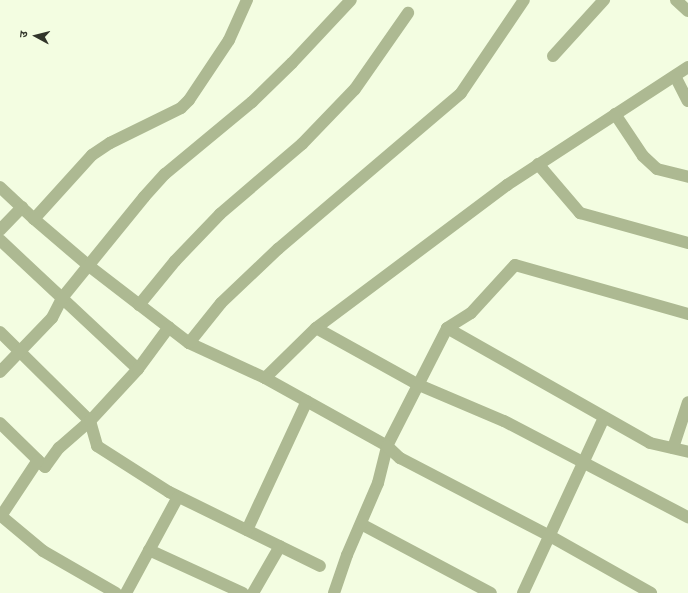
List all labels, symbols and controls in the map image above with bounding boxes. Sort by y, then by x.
north arrow [16,16,56,56]
text: उ [17,30,30,38]

